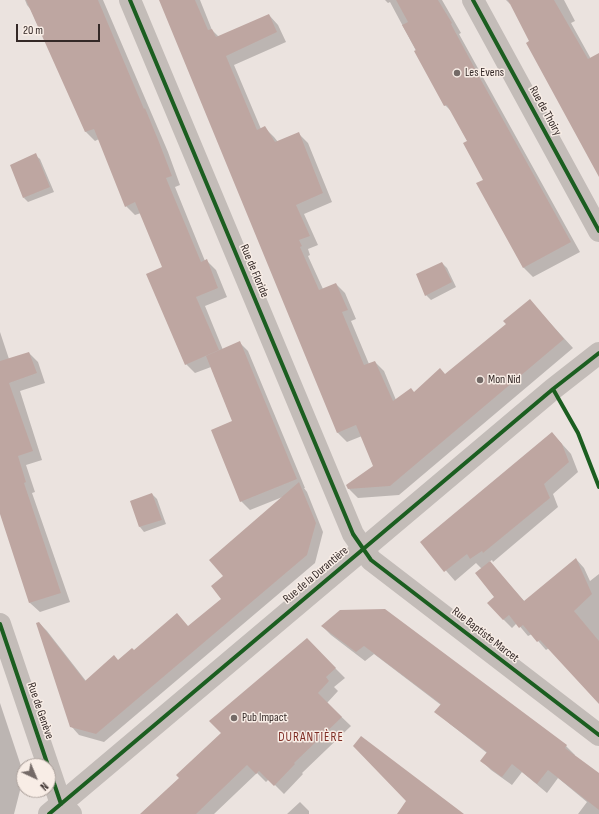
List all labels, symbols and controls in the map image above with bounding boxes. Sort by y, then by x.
scale bar [18,16,102,42]
text: 20 m [23,23,43,38]
place label: Les Evens [465,66,504,80]
marker: Les Evens [452,68,462,78]
street label: Rue de Thoiry [526,84,564,138]
street label: Rue de Floride [236,242,272,300]
place label: Mon Nid [488,373,521,387]
marker: Mon Nid [475,375,485,385]
street label: Rue de la Durantière [281,544,351,606]
street label: Rue Baptiste Marcet [449,604,521,666]
street label: Rue de Genève [24,681,56,741]
place label: Pub Impact [242,711,287,725]
marker: Pub Impact [229,713,239,723]
district label: DURANTIÈRE [278,730,344,746]
north arrow [16,758,56,798]
text: N [37,780,51,793]

